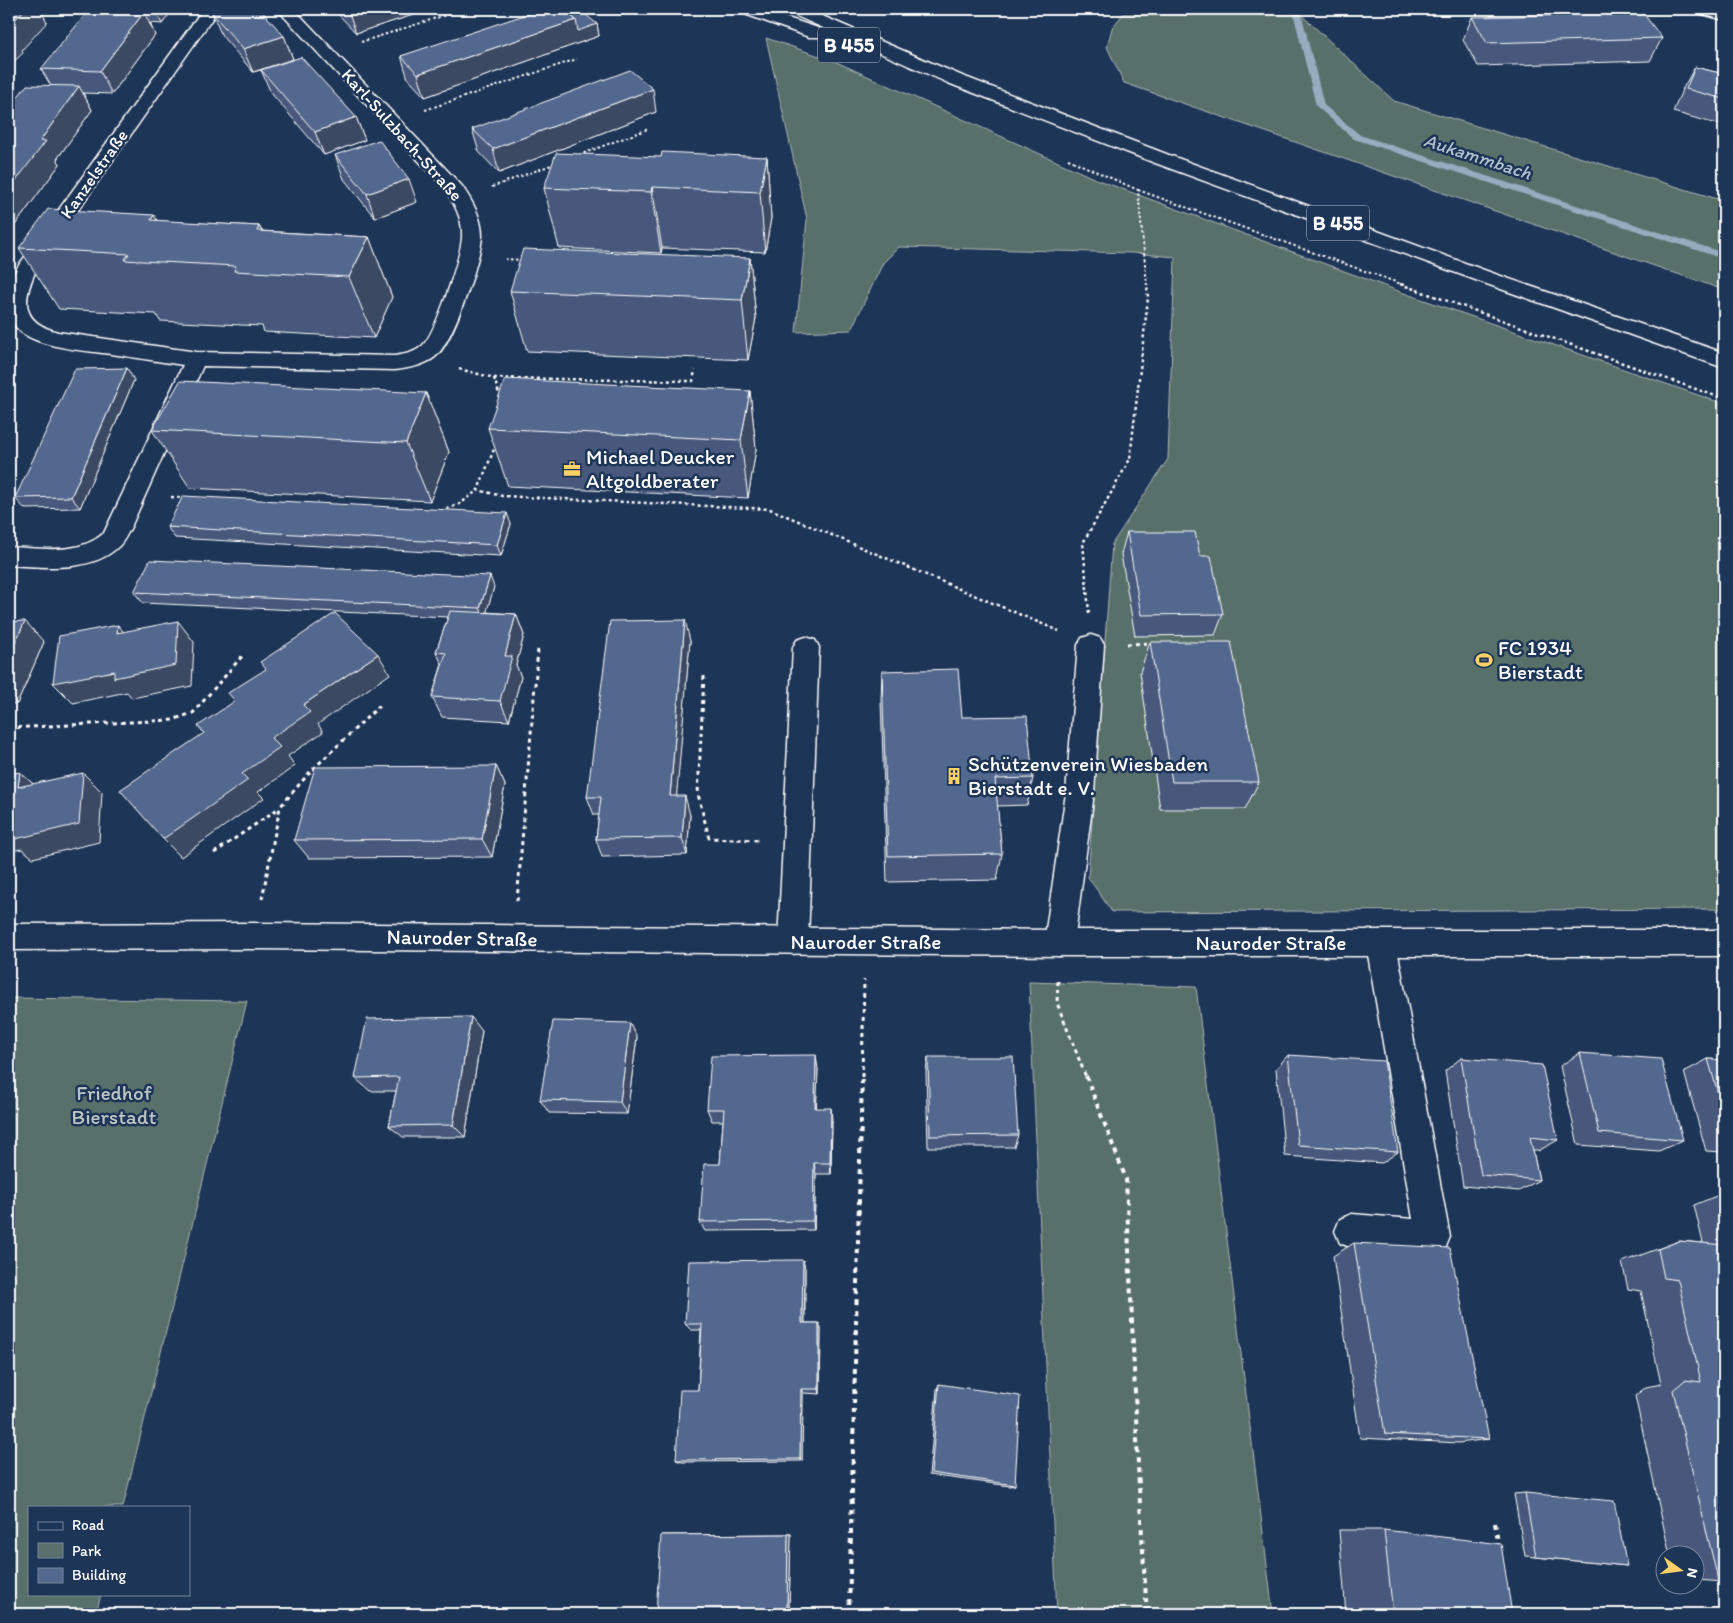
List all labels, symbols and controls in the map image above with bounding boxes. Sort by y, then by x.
road number: B 455 [818,28,880,62]
street label: Karl-Sulzbach-Straße [337,64,467,206]
street label: Kanzelstraße [55,125,133,223]
water label: Aukammbach [1421,128,1535,185]
road number: B 455 [1307,206,1369,240]
place label: Michael Deucker Altgoldberater [586,444,735,493]
office icon: Michael Deucker Altgoldberater [562,459,582,479]
place label: FC 1934 Bierstadt [1498,635,1583,684]
sports icon: FC 1934 Bierstadt [1474,650,1494,670]
place label: Schützenverein Wiesbaden Bierstadt e. V. [968,751,1208,800]
building icon: Schützenverein Wiesbaden Bierstadt e. V. [944,766,964,786]
street label: Nauroder Straße [386,924,538,951]
street label: Nauroder Straße [791,929,941,954]
street label: Nauroder Straße [1196,930,1346,955]
park label: Friedhof Bierstadt [72,1080,157,1129]
legend [28,1506,190,1596]
text: Road [72,1516,105,1534]
text: Park [72,1542,102,1560]
north arrow [1656,1546,1706,1596]
text: Building [72,1566,126,1584]
text: N [1683,1566,1702,1580]

